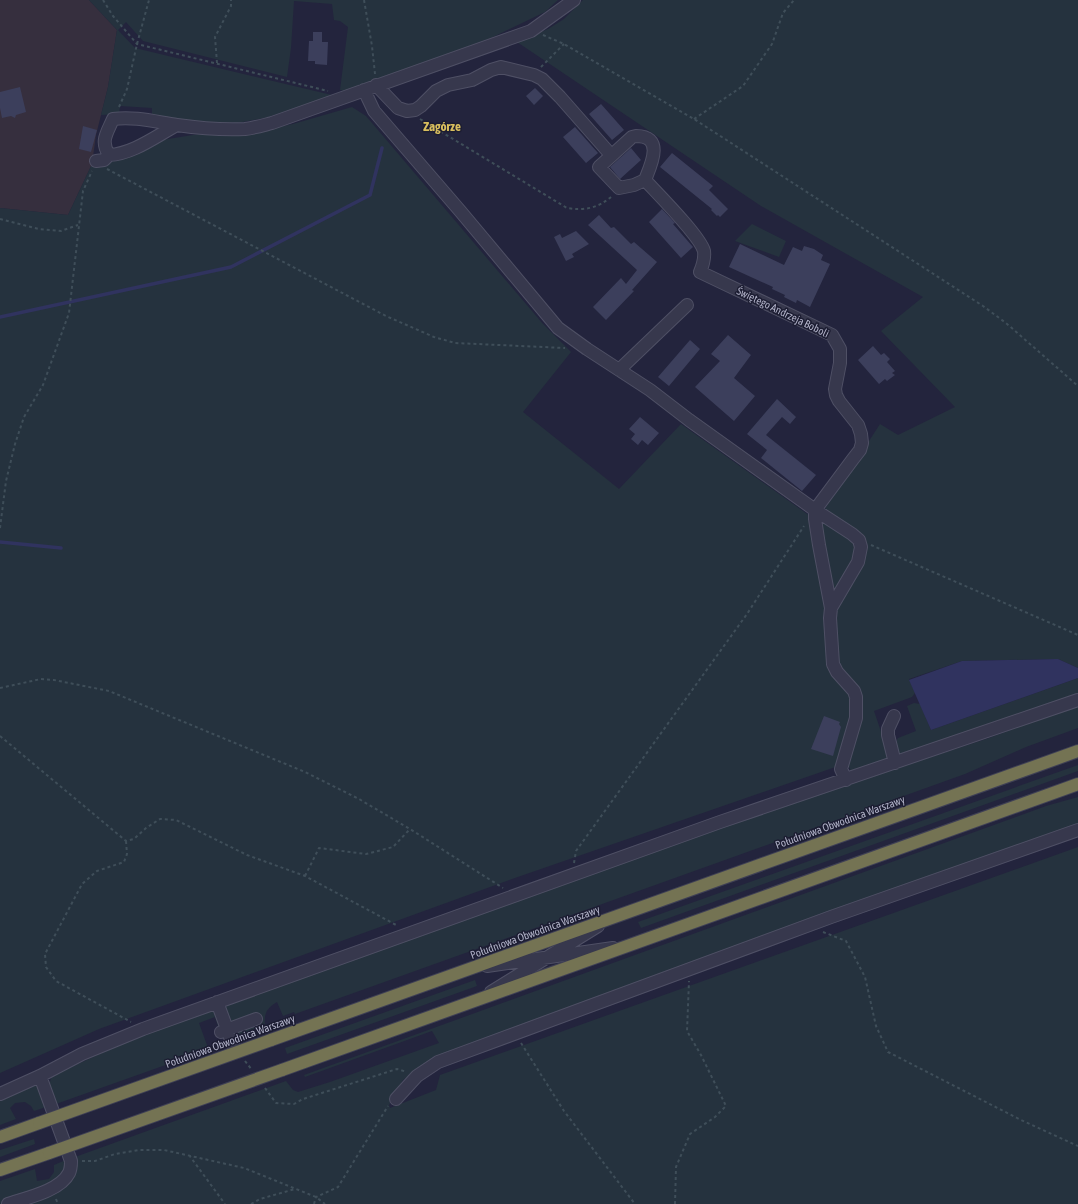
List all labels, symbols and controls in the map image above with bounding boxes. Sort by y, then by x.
district label: Zagórze [423,119,461,134]
street label: Świętego Andrzeja Boboli [735,284,831,340]
street label: Południowa Obwodnica Warszawy [774,793,907,851]
street label: Południowa Obwodnica Warszawy [469,903,602,961]
street label: Południowa Obwodnica Warszawy [164,1012,297,1070]

